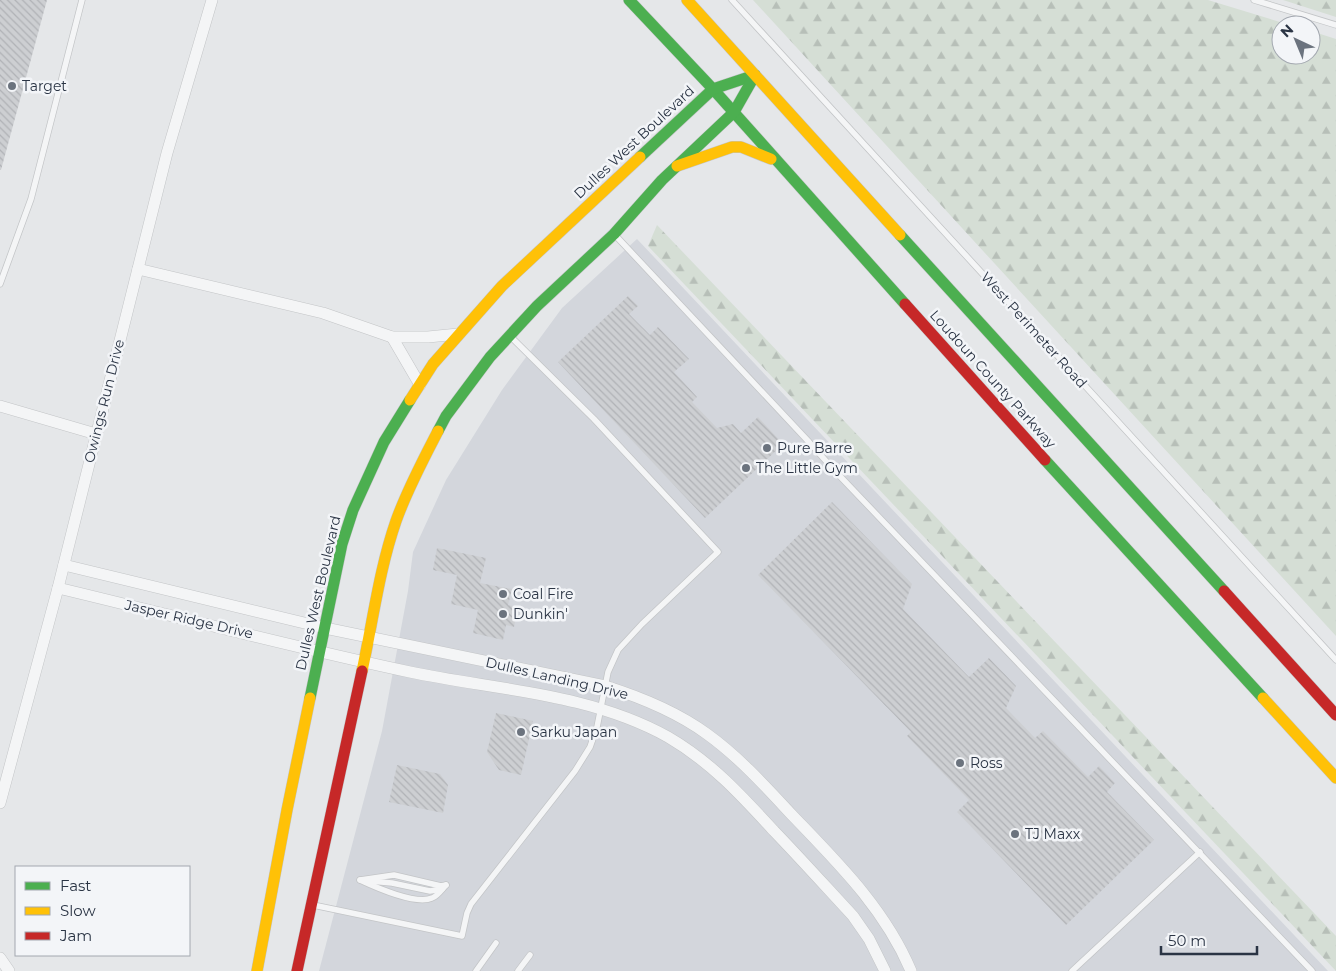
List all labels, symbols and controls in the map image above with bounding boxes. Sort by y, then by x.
north arrow [1271,15,1321,65]
text: N [1277,20,1297,41]
place label: Target [22,77,67,95]
marker: Target [6,80,18,92]
street label: Dulles West Boulevard [570,81,698,203]
street label: West Perimeter Road [977,268,1091,392]
street label: Loudoun County Parkway [926,306,1060,452]
street label: Owings Run Drive [80,337,128,465]
place label: Pure Barre [777,439,852,457]
marker: Pure Barre [761,442,773,454]
place label: The Little Gym [756,459,858,477]
marker: The Little Gym [740,462,752,474]
street label: Dulles West Boulevard [291,514,345,672]
place label: Coal Fire [513,585,574,603]
marker: Coal Fire [497,588,509,600]
street label: Jasper Ridge Drive [122,595,255,643]
place label: Dunkin' [513,605,568,623]
marker: Dunkin' [497,608,509,620]
street label: Dulles Landing Drive [484,653,630,703]
place label: Sarku Japan [531,723,617,741]
marker: Sarku Japan [515,726,527,738]
place label: Ross [970,754,1003,772]
marker: Ross [954,757,966,769]
place label: TJ Maxx [1025,825,1081,843]
marker: TJ Maxx [1009,828,1021,840]
legend [15,866,190,956]
text: Fast [60,876,91,895]
text: Slow [60,901,96,920]
scale bar [1161,924,1257,956]
text: Jam [59,926,92,945]
text: 50 m [1168,931,1206,950]

